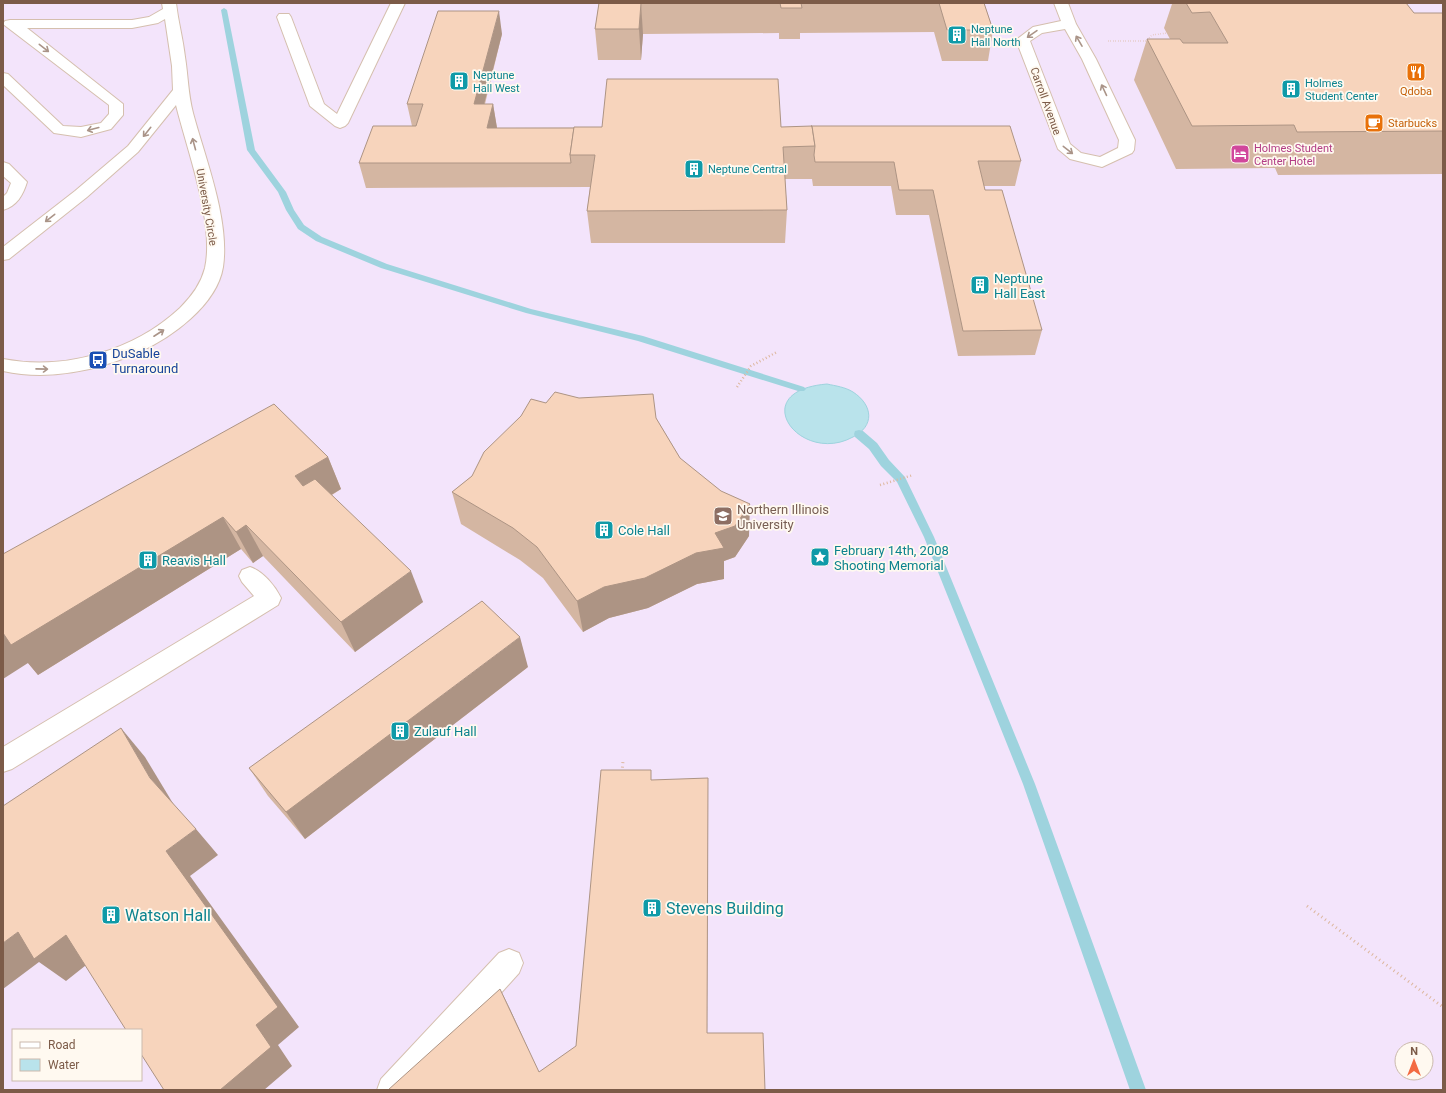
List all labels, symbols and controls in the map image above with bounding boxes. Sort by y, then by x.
place label: Neptune Hall North [971,23,1021,49]
building icon: Neptune Hall North [946,24,968,46]
one-way arrow [1027,30,1038,38]
one-way arrow [1075,36,1083,48]
one-way arrow [39,44,50,52]
restaurant icon: Qdoba [1405,61,1427,83]
street label: Carroll Avenue [1027,66,1064,137]
place label: Neptune Hall West [473,69,520,95]
building icon: Neptune Hall West [448,70,470,92]
place label: Holmes Student Center [1305,77,1378,103]
building icon: Holmes Student Center [1280,78,1302,100]
one-way arrow [1100,84,1107,96]
place label: Qdoba [1400,85,1432,98]
cafe icon: Starbucks [1363,112,1385,134]
place label: Starbucks [1388,117,1437,130]
one-way arrow [87,126,100,133]
one-way arrow [143,127,152,138]
one-way arrow [190,137,197,150]
place label: Holmes Student Center Hotel [1254,142,1333,168]
hotel icon: Holmes Student Center Hotel [1229,143,1251,165]
one-way arrow [1062,146,1073,154]
building icon: Neptune Central [683,158,705,180]
place label: Neptune Central [708,163,787,176]
street label: University Circle [193,167,220,247]
one-way arrow [45,214,56,222]
place label: Neptune Hall East [994,271,1045,301]
building icon: Neptune Hall East [969,274,991,296]
one-way arrow [153,329,164,337]
place label: DuSable Turnaround [112,346,178,376]
bus stop icon: DuSable Turnaround [87,349,109,371]
one-way arrow [35,365,48,373]
place label: Northern Illinois University [737,502,829,532]
school or university icon: Northern Illinois University [712,505,734,527]
building icon: Cole Hall [593,519,615,541]
place label: Cole Hall [618,523,670,538]
place label: February 14th, 2008 Shooting Memorial [834,543,949,573]
place icon: February 14th, 2008 Shooting Memorial [809,546,831,568]
building icon: Reavis Hall [137,549,159,571]
place label: Reavis Hall [162,553,226,568]
building icon: Zulauf Hall [389,720,411,742]
place label: Zulauf Hall [414,724,477,739]
building icon: Stevens Building [641,897,663,919]
place label: Stevens Building [666,899,784,918]
building icon: Watson Hall [100,904,122,926]
place label: Watson Hall [125,906,211,925]
legend [12,1029,142,1081]
text: Road [48,1038,76,1052]
north arrow [1394,1041,1434,1081]
text: N [1410,1045,1418,1058]
text: Water [48,1058,79,1072]

